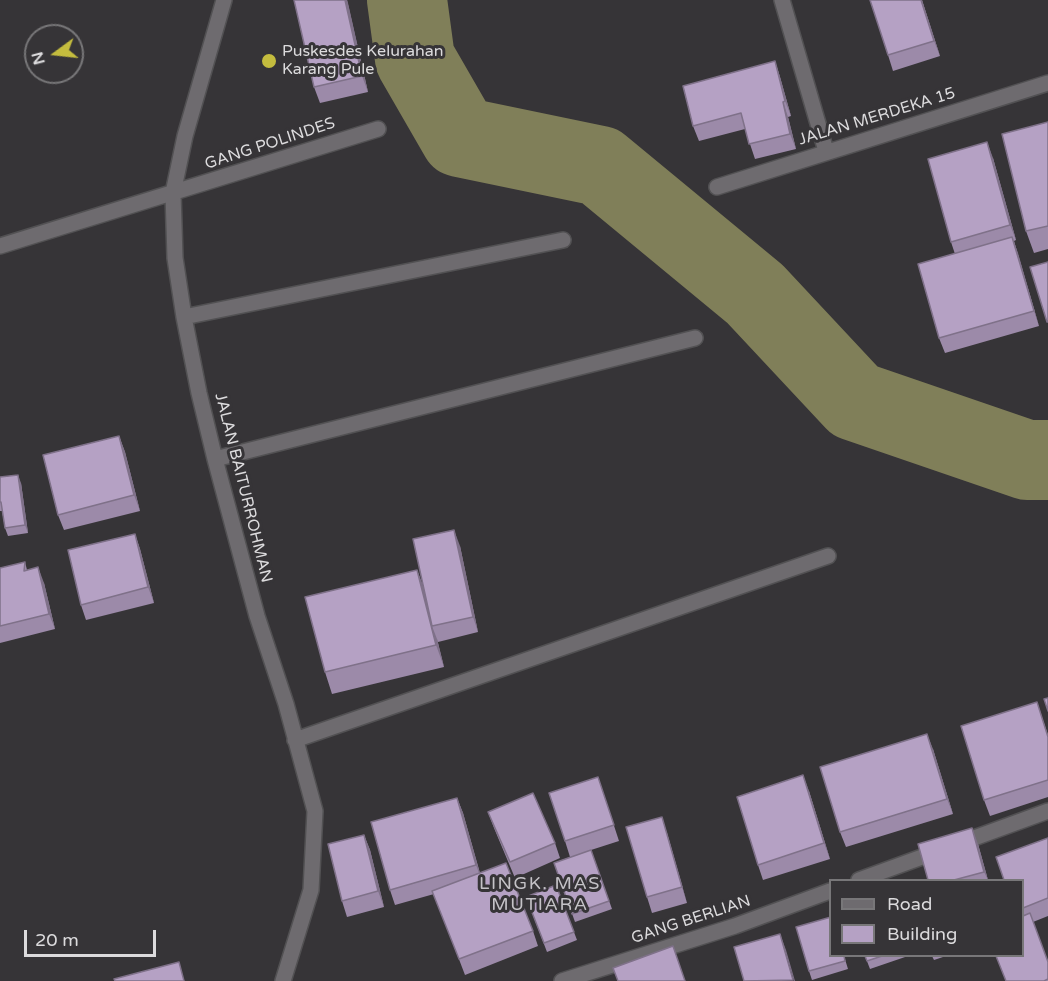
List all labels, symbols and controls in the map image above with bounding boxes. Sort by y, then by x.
north arrow [24,24,84,84]
place label: Puskesdes Kelurahan Karang Pule [282,42,443,80]
text: N [27,49,50,67]
marker: Puskesdes Kelurahan Karang Pule [260,52,278,70]
street label: JALAN MERDEKA 15 [796,84,958,150]
street label: GANG POLINDES [203,114,337,174]
street label: JALAN BAITURROHMAN [210,391,276,585]
district label: LINGK. MAS MUTIARA [479,873,601,916]
legend [829,879,1024,957]
street label: GANG BERLIAN [629,892,753,948]
text: Road [887,893,932,915]
scale bar [27,918,159,956]
text: Building [887,923,957,945]
text: 20 m [35,929,79,951]

